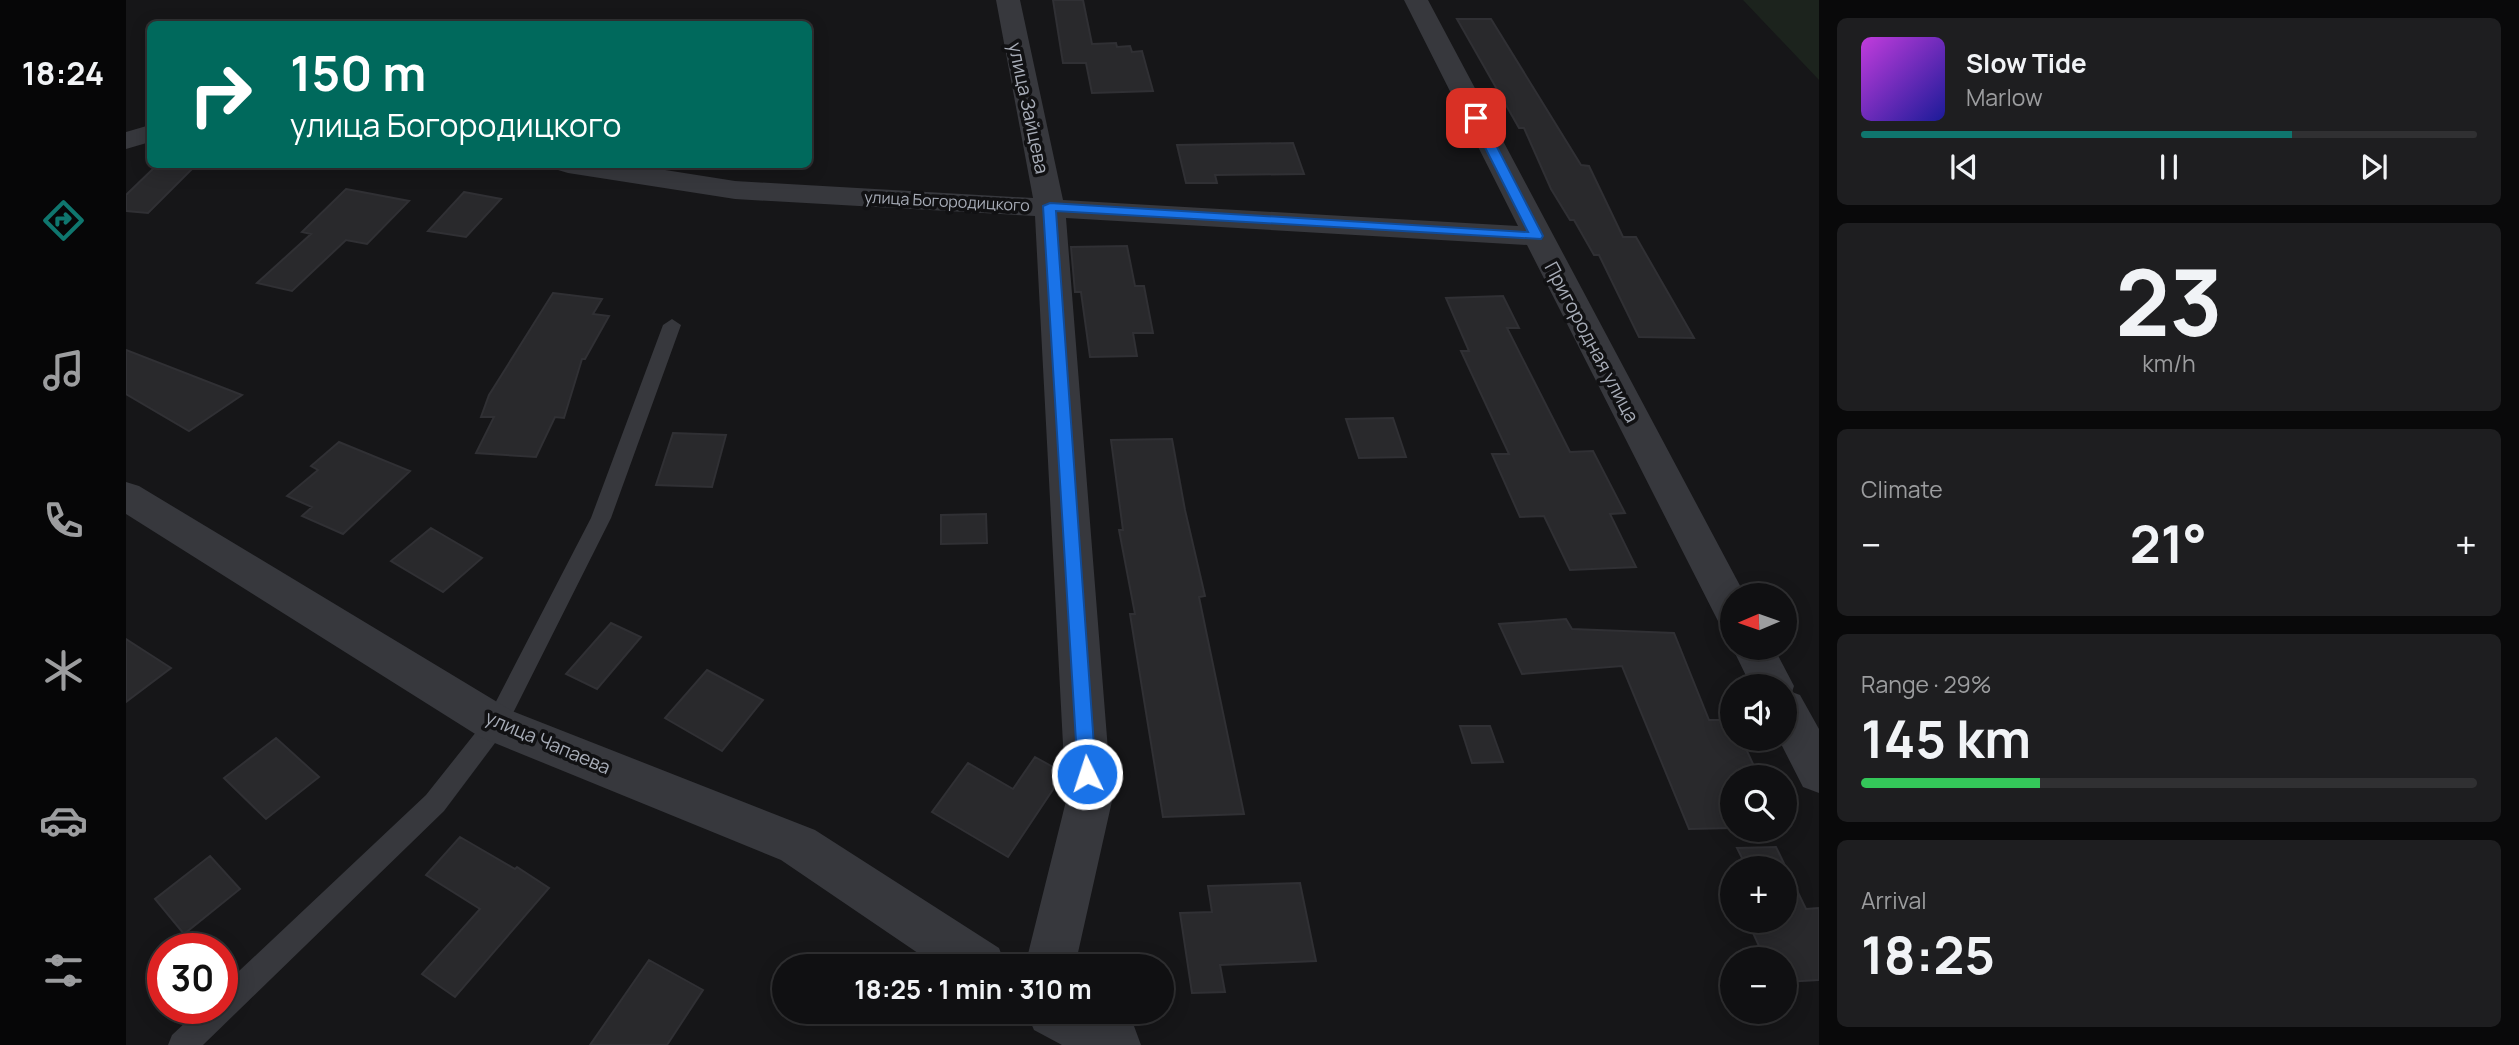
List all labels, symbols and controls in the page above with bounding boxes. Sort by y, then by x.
text: 150 m [290,39,426,106]
street label: улица Зайцева [1002,40,1056,176]
text: Slow Tide [1966,45,2087,81]
icon: right [175,49,266,140]
text: 18:24 [22,51,104,95]
text: Marlow [1966,81,2043,113]
pin [1446,88,1506,148]
icon: arrive [1457,99,1495,137]
text: улица Богородицкого [290,103,622,147]
icon: previous [1945,148,1983,186]
icon: pause [2150,148,2188,186]
icon: next [2355,148,2393,186]
street label: улица Богородицкого [864,186,1030,216]
icon: directions [39,196,88,245]
text: 23 [2115,239,2223,363]
street label: Пригородная улица [1539,257,1645,427]
icon: music [39,346,88,395]
text: km/h [2142,347,2196,379]
text: Climate [1861,473,1943,505]
icon: phone [39,496,88,545]
text: 21° [2130,508,2207,579]
text: − [1861,518,1882,570]
text: + [2455,518,2477,570]
north arrow [1720,583,1797,660]
map controls [1720,583,1797,1024]
icon: climate [39,646,88,695]
text: Range · 29% [1861,668,1992,700]
button: sound [1720,674,1797,751]
text: 145 km [1861,703,2031,774]
street label: улица Чапаева [481,704,615,780]
position arrow [1050,737,1124,811]
button: search [1720,765,1797,842]
icon: car [39,796,88,845]
button: + [1720,856,1797,933]
text: Arrival [1861,884,1927,916]
text: 18:25 [1861,919,1995,990]
speed limit sign: 30 [147,933,238,1024]
icon: filters [39,946,88,995]
button: − [1720,947,1797,1024]
text: 18:25 · 1 min · 310 m [854,971,1092,1007]

